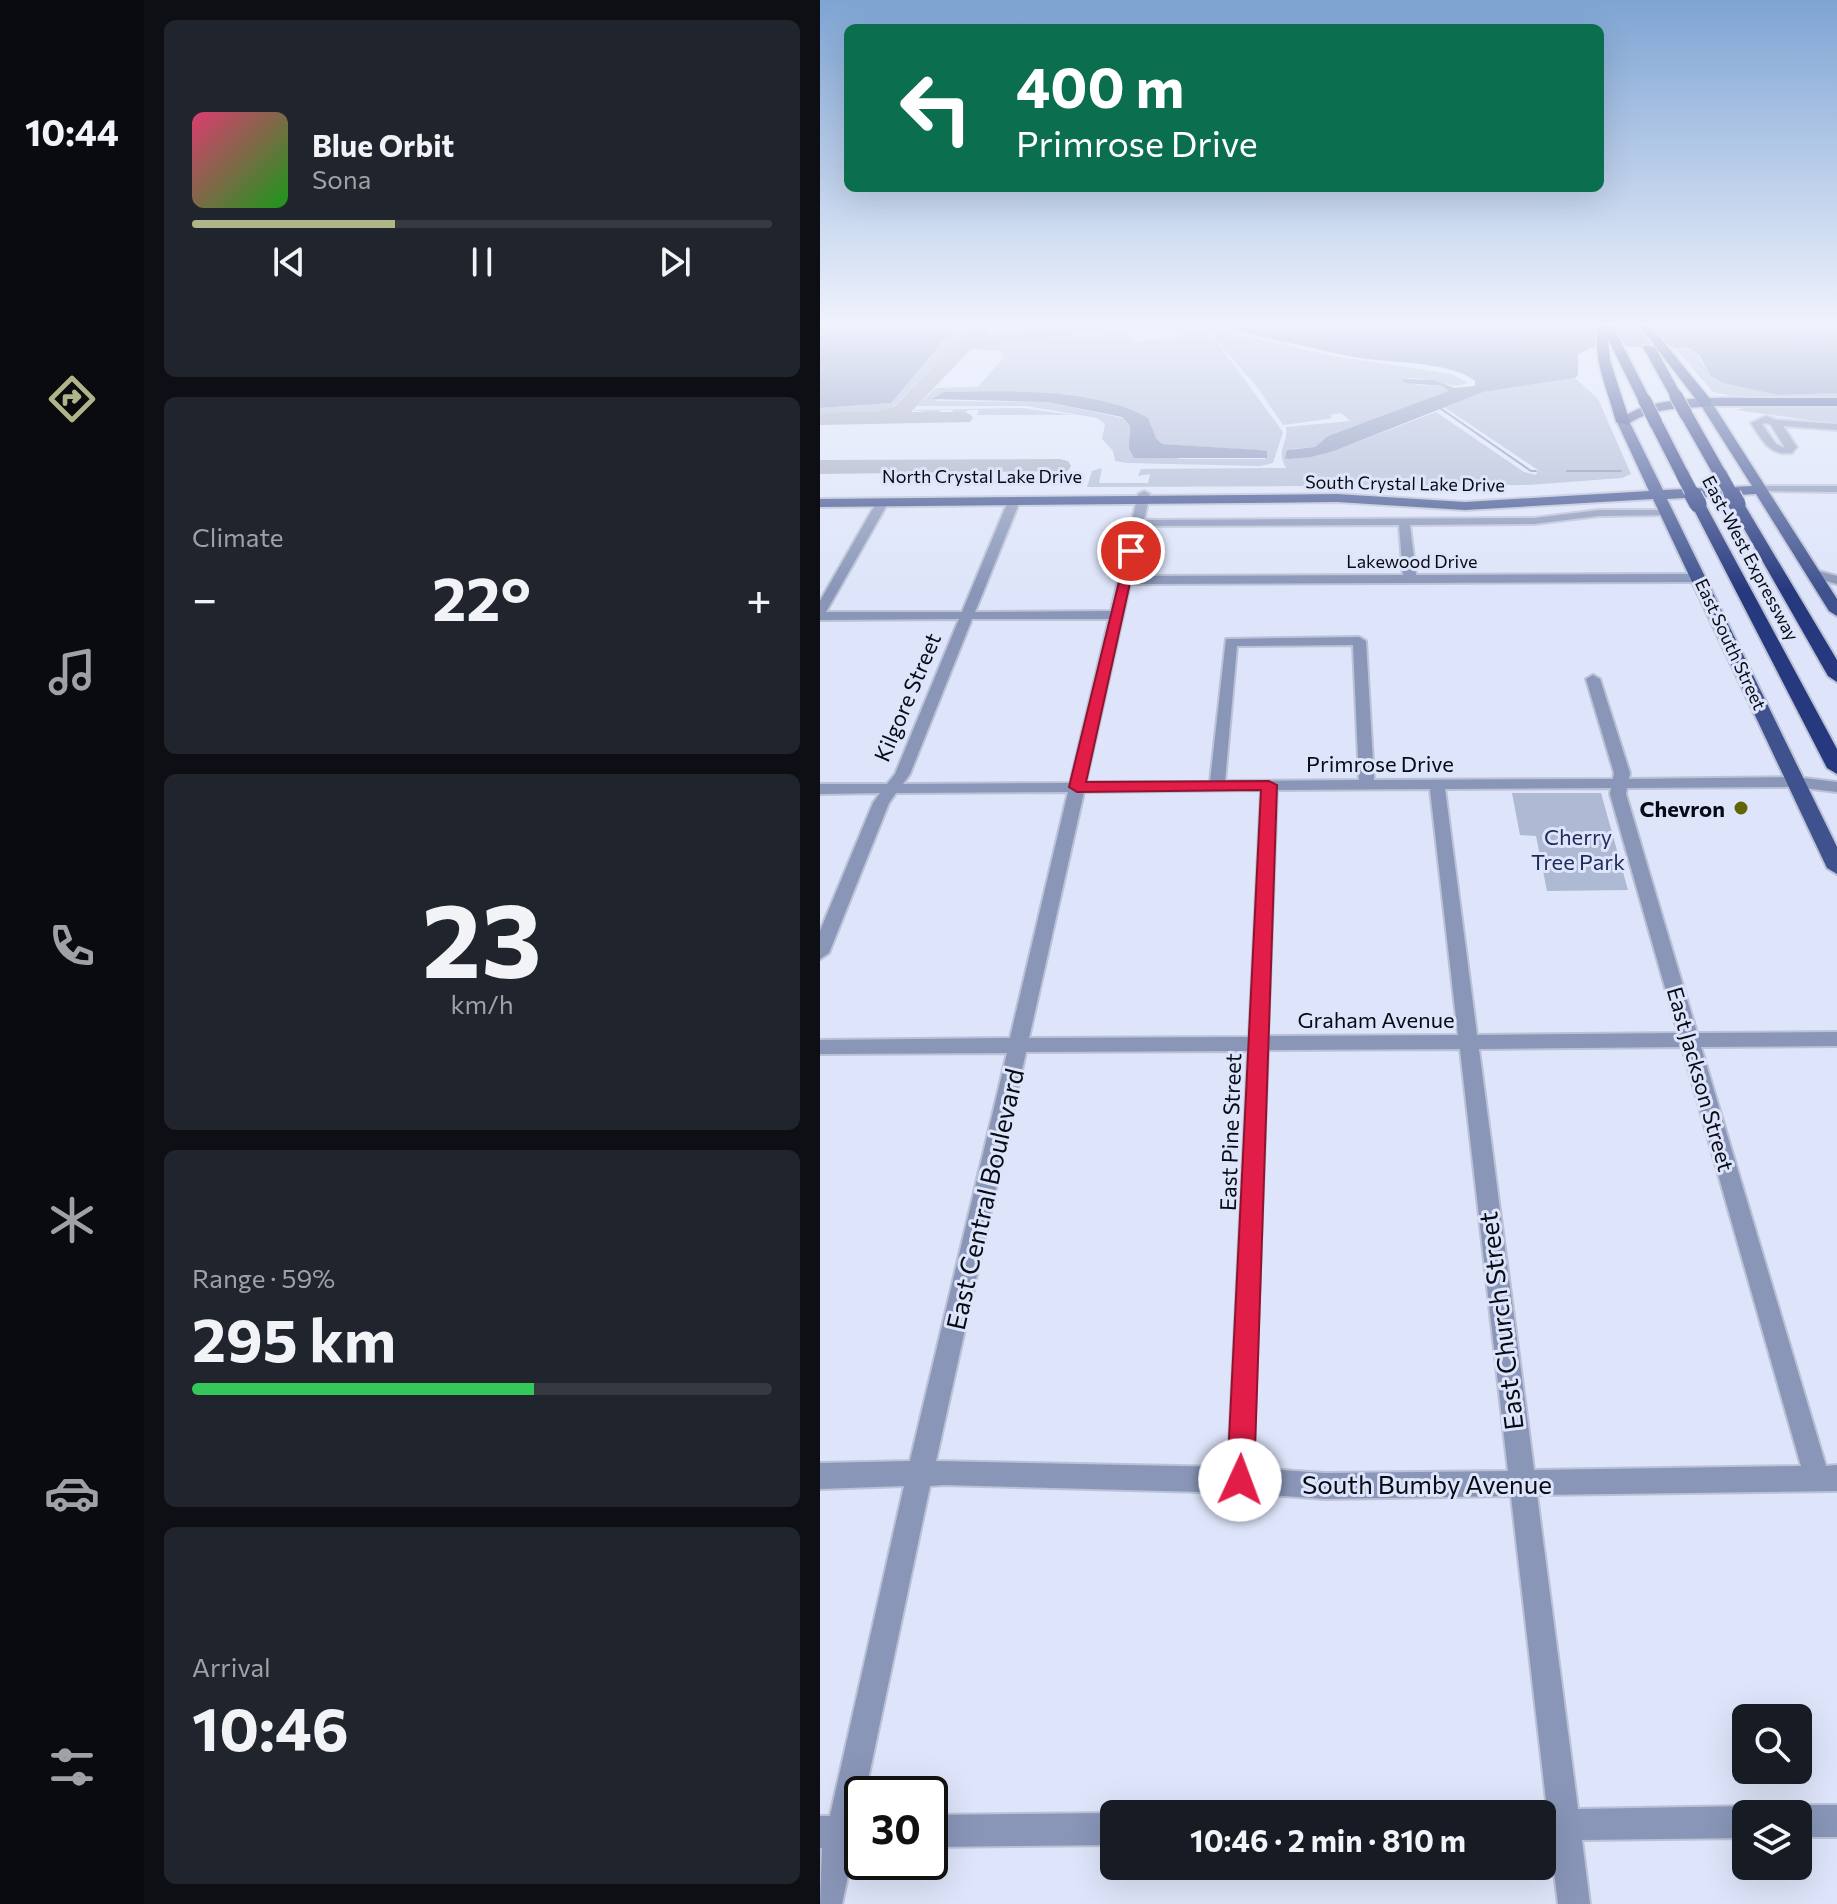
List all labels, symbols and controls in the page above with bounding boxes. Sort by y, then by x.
text: 400 m [1016,51,1184,120]
icon: left [884,56,988,160]
text: 10:44 [25,109,119,153]
text: Primrose Drive [1016,120,1258,164]
text: Blue Orbit [312,126,454,163]
text: Sona [312,163,371,194]
icon: previous [267,240,311,284]
icon: pause [460,240,504,284]
icon: next [653,240,697,284]
icon: directions [44,371,100,427]
street label: North Crystal Lake Drive [882,465,1082,487]
street label: South Crystal Lake Drive [1305,470,1505,496]
street label: East-West Expressway [1698,472,1804,644]
pin [1097,517,1165,585]
text: Climate [192,521,284,552]
icon: arrive [1109,529,1153,573]
street label: Lakewood Drive [1346,550,1478,572]
text: 22° [432,560,531,633]
text: − [192,570,217,624]
text: + [746,570,772,624]
street label: East South Street [1691,575,1771,713]
street label: Kilgore Street [868,629,946,765]
icon: music [44,644,100,700]
street label: Primrose Drive [1306,750,1454,777]
place label: Chevron [1639,795,1725,822]
marker: Chevron [1732,799,1750,817]
park label: Cherry Tree Park [1531,823,1625,875]
text: 23 [422,872,542,999]
icon: phone [44,918,100,974]
street label: East Jackson Street [1662,984,1740,1174]
text: km/h [450,988,514,1019]
street label: Graham Avenue [1297,1006,1455,1033]
street label: East Pine Street [1214,1053,1246,1211]
street label: East Central Boulevard [939,1065,1029,1333]
icon: climate [44,1192,100,1248]
street label: East Church Street [1471,1210,1529,1432]
text: Range · 59% [192,1262,335,1293]
text: 295 km [192,1301,396,1374]
position arrow [1198,1438,1282,1522]
icon: car [44,1465,100,1521]
street label: South Bumby Avenue [1302,1468,1552,1499]
text: Arrival [192,1651,271,1682]
text: 10:46 [192,1690,349,1763]
map controls [1732,1704,1812,1880]
button: search [1732,1704,1812,1784]
icon: filters [44,1739,100,1795]
speed limit sign: 30 [844,1776,948,1880]
button: layers [1732,1800,1812,1880]
text: 10:46 · 2 min · 810 m [1190,1821,1466,1858]

